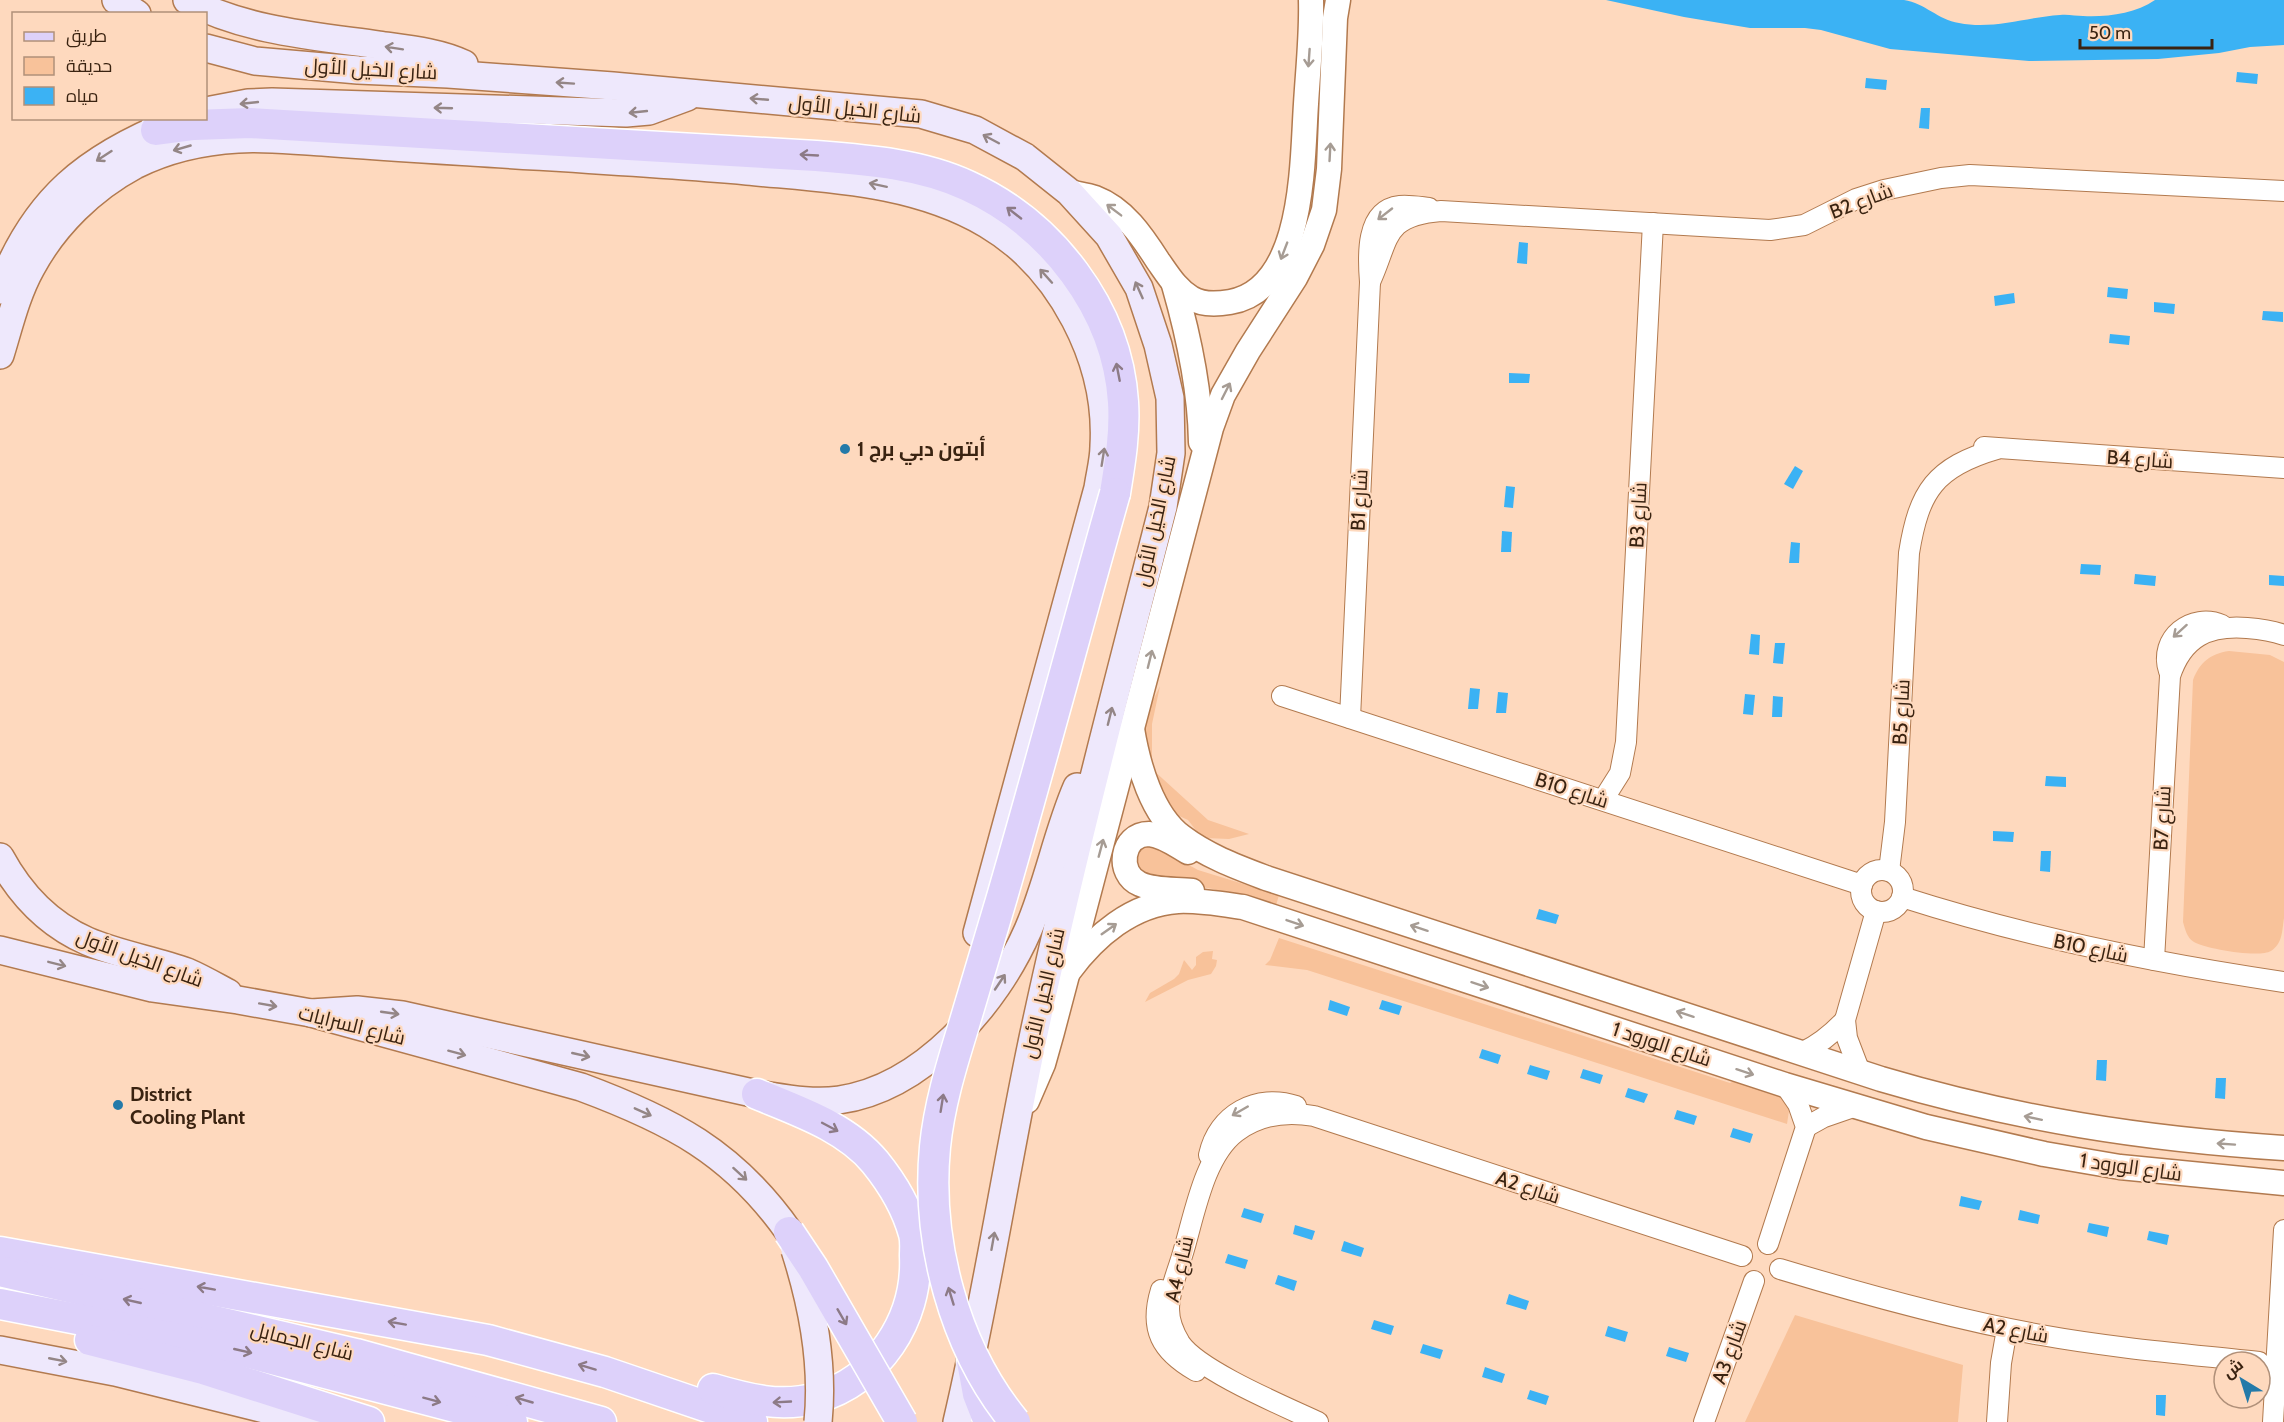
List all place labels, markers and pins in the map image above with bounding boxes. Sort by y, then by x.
place label: أبتون دبي برج 1 [857,435,986,465]
marker: أبتون دبي برج 1 [838,442,852,456]
place label: District Cooling Plant [130,1082,245,1129]
marker: District Cooling Plant [111,1098,125,1112]

